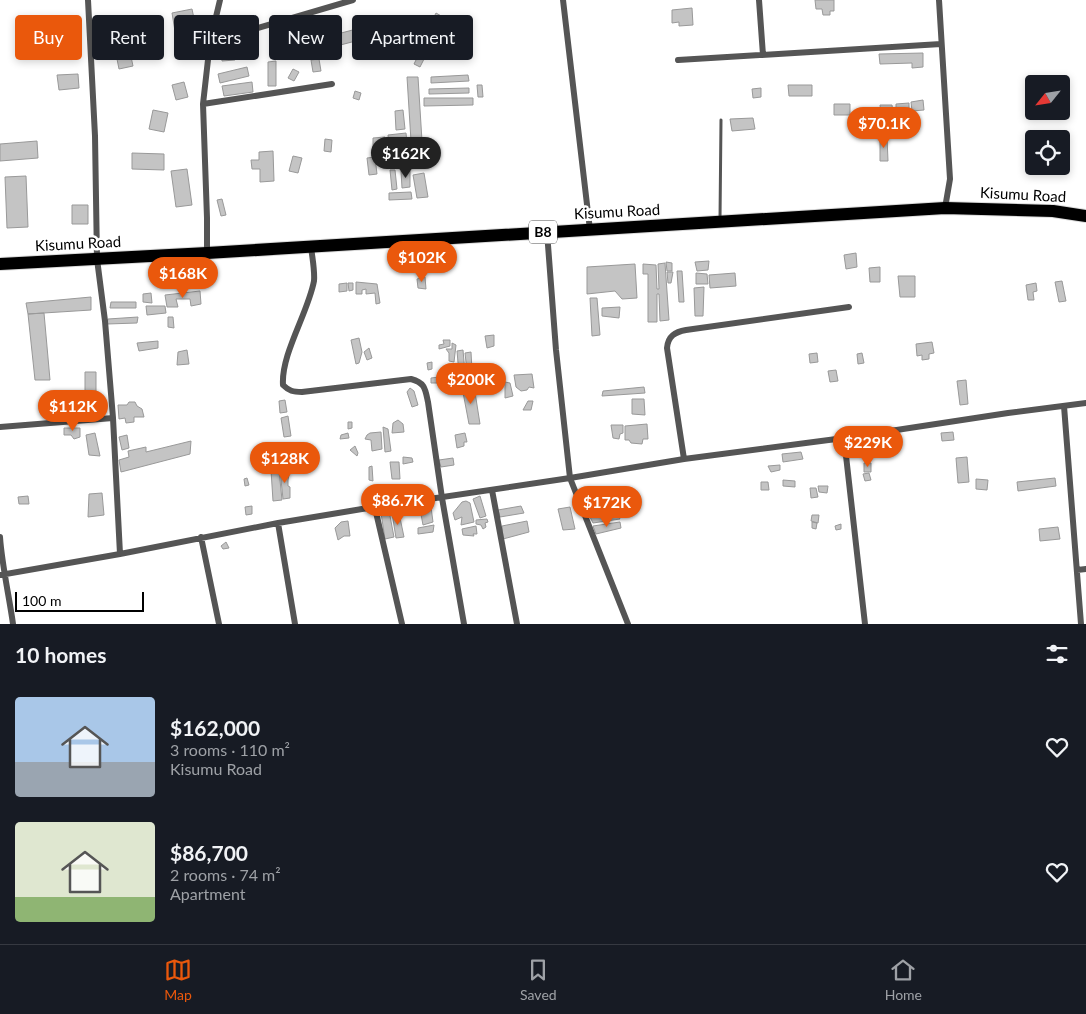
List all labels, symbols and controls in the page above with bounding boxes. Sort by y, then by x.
chip: Buy [15,15,82,60]
chip: Rent [92,15,164,60]
chip: Filters [174,15,259,60]
chip: New [269,15,342,60]
chip: Apartment [352,15,473,60]
north arrow [1025,75,1070,120]
map controls [1025,75,1070,175]
pin: $70.1K [843,106,925,149]
text: $70.1K [858,113,910,132]
button: locate [1025,130,1070,175]
pin: $162K [371,136,441,179]
text: $162K [382,143,430,162]
street label: Kisumu Road [980,183,1067,205]
street label: Kisumu Road [573,200,660,222]
road number: B8 [529,220,557,243]
street label: Kisumu Road [34,232,121,254]
pin: $102K [387,240,457,283]
text: $102K [398,247,446,266]
pin: $168K [148,256,218,299]
text: $168K [159,263,207,282]
pin: $200K [436,362,506,405]
text: $200K [447,369,495,388]
pin: $112K [38,390,108,432]
text: $112K [49,396,97,415]
pin: $229K [833,426,903,468]
text: $229K [844,432,892,451]
pin: $128K [250,442,320,484]
text: $128K [261,448,309,467]
pin: $86.7K [357,484,439,526]
pin: $172K [572,486,642,528]
text: $86.7K [372,490,424,509]
text: $172K [583,492,631,511]
scale bar [15,589,144,612]
text: 100 m [22,592,61,609]
icon: filters [1043,640,1071,668]
text: 10 homes [15,642,106,667]
text: $162,000 [170,715,260,740]
icon: home [55,717,115,777]
icon: heart [1043,733,1071,761]
text: 3 rooms · 110 m² [170,740,290,759]
text: Kisumu Road [170,759,262,778]
text: $86,700 [170,840,248,865]
icon: home [55,842,115,902]
icon: heart [1043,858,1071,886]
text: 2 rooms · 74 m² [170,865,281,884]
text: Apartment [170,884,245,903]
tab: Map [164,956,192,1003]
tab: Saved [520,956,557,1003]
tab: Home [885,956,922,1003]

